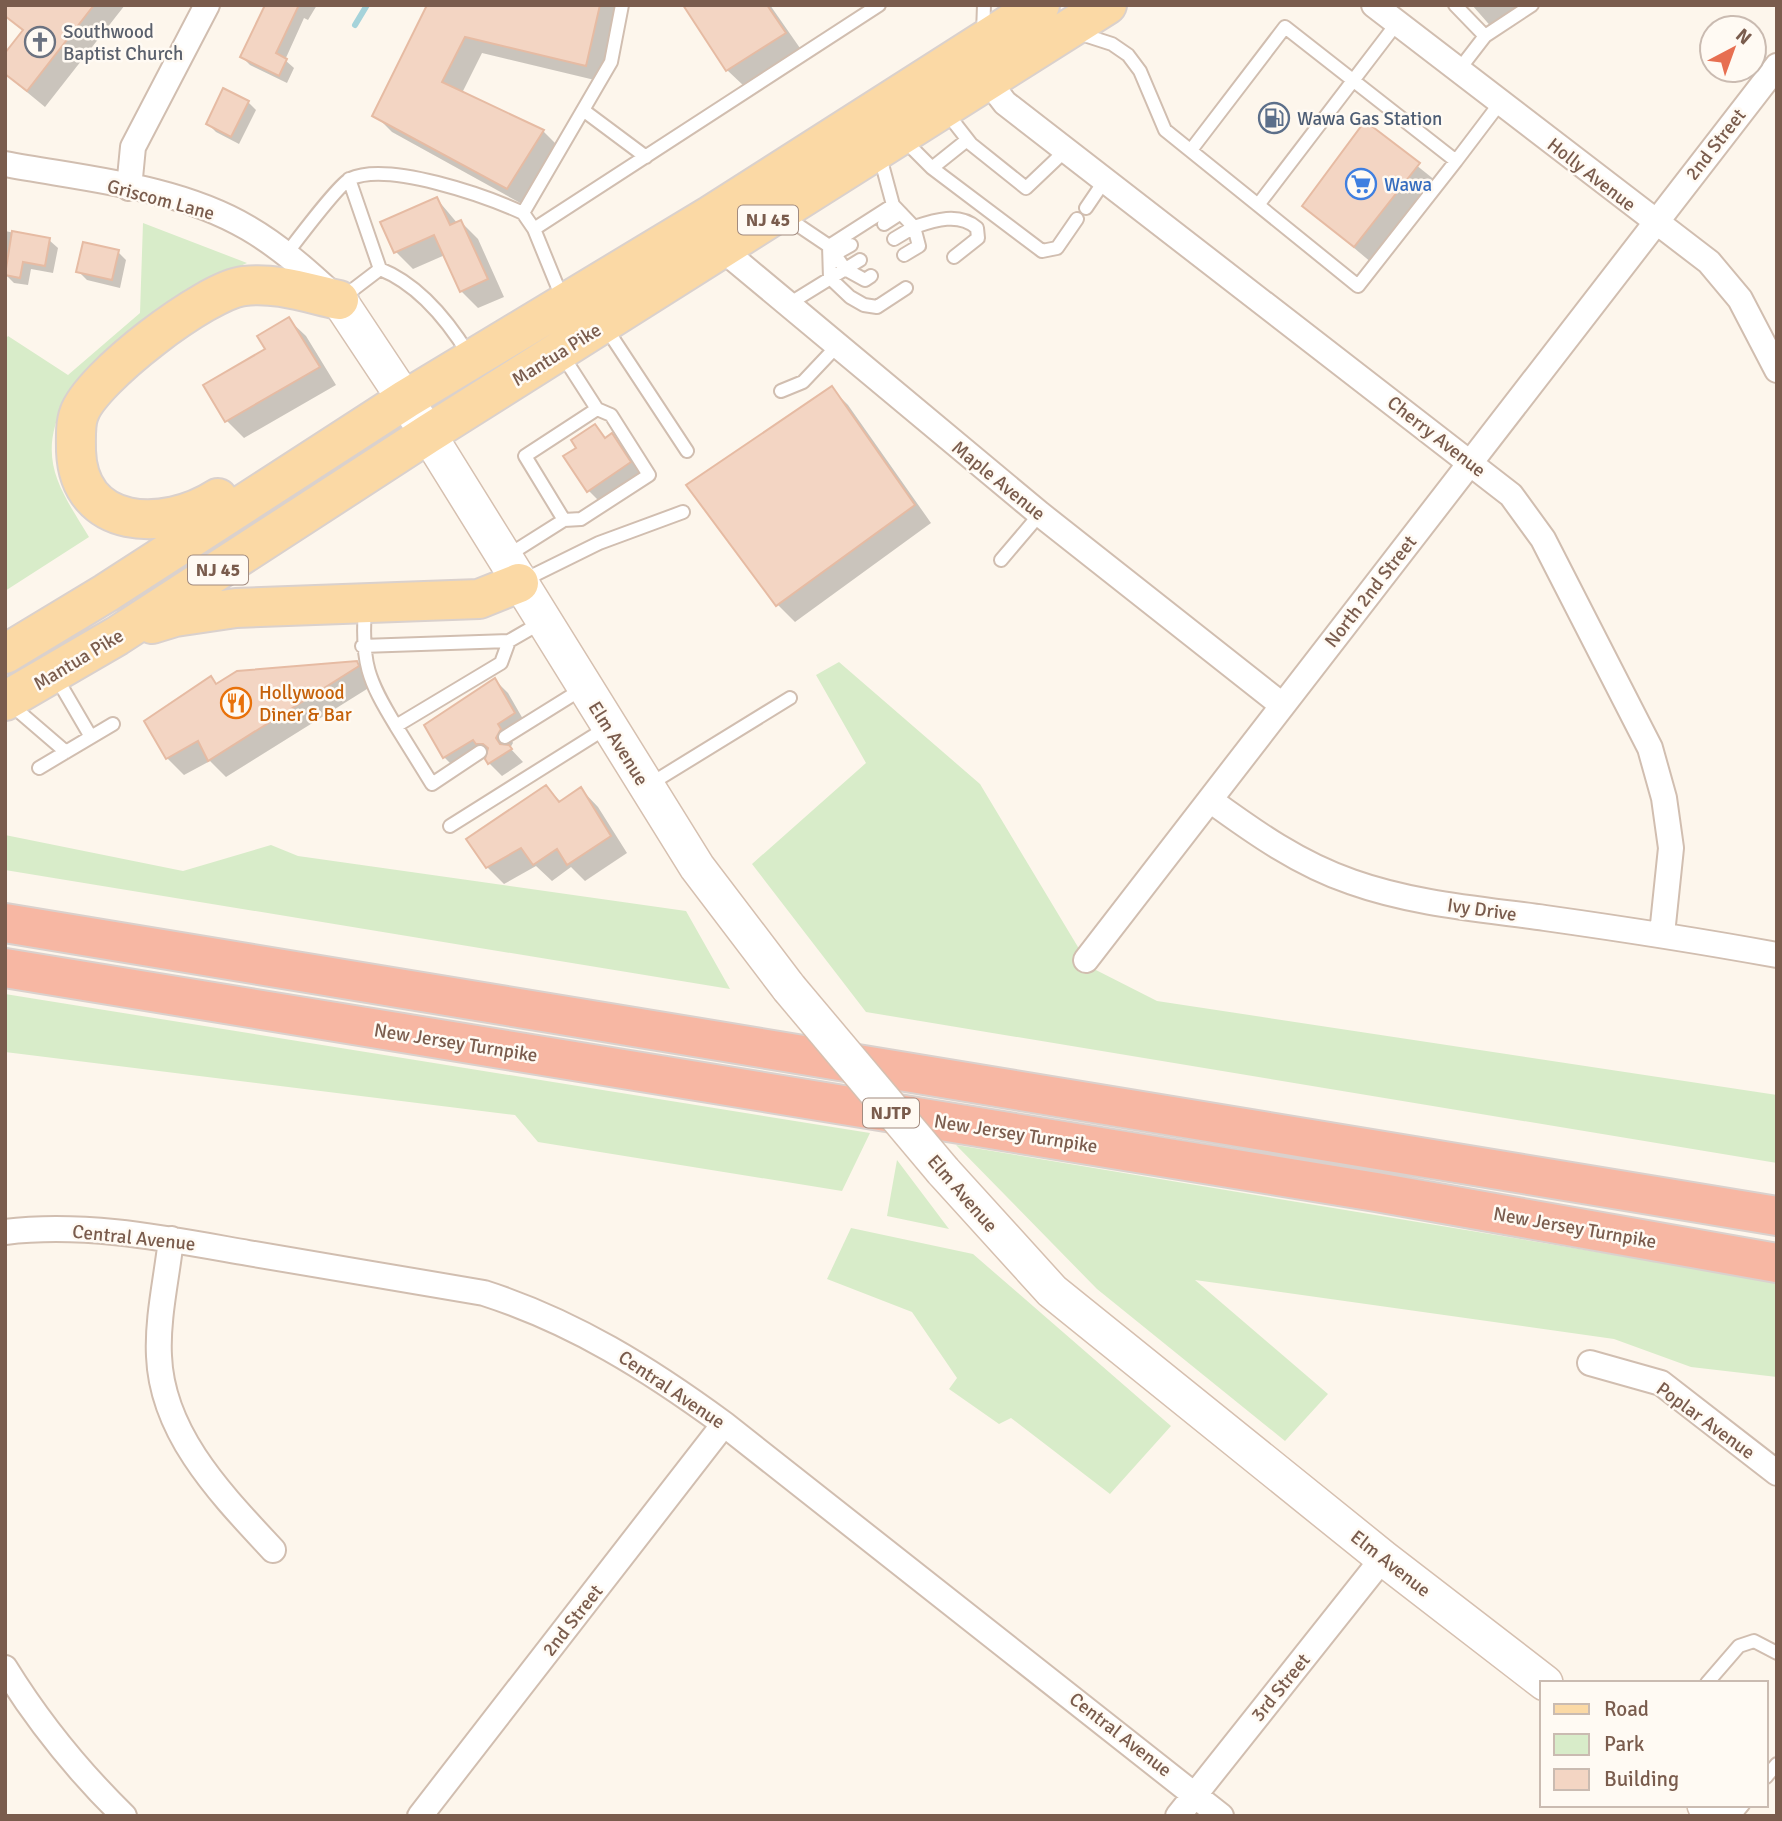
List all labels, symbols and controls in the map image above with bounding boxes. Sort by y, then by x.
north arrow [1698,14,1768,84]
place label: Southwood Baptist Church [63,20,183,66]
text: N [1731,24,1756,50]
church icon: Southwood Baptist Church [23,25,57,59]
fuel station icon: Wawa Gas Station [1257,101,1291,135]
street label: 2nd Street [1680,104,1751,185]
place label: Wawa Gas Station [1297,107,1442,131]
street label: Holly Avenue [1542,133,1641,217]
supermarket icon: Wawa [1344,167,1378,201]
place label: Wawa [1384,173,1432,197]
street label: Griscom Lane [104,174,217,226]
road number: NJ 45 [738,205,798,234]
street label: Mantua Pike [507,318,606,392]
street label: Cherry Avenue [1382,391,1490,483]
street label: Maple Avenue [947,436,1050,526]
street label: North 2nd Street [1320,530,1422,652]
road number: NJ 45 [188,556,248,584]
street label: Mantua Pike [29,624,128,696]
place label: Hollywood Diner & Bar [259,681,352,727]
restaurant icon: Hollywood Diner & Bar [219,686,253,720]
street label: Elm Avenue [583,697,654,790]
street label: Ivy Drive [1446,893,1518,927]
street label: New Jersey Turnpike [372,1018,539,1068]
road number: NJTP [863,1098,919,1128]
street label: New Jersey Turnpike [932,1109,1099,1159]
street label: Elm Avenue [922,1150,1002,1237]
street label: New Jersey Turnpike [1491,1202,1658,1254]
street label: Central Avenue [71,1220,197,1256]
street label: Central Avenue [614,1345,729,1434]
street label: Poplar Avenue [1651,1377,1759,1465]
street label: Elm Avenue [1346,1525,1435,1603]
street label: 2nd Street [537,1580,608,1661]
street label: 3rd Street [1246,1648,1316,1727]
legend [1540,1681,1768,1807]
street label: Central Avenue [1064,1687,1176,1782]
text: Road [1604,1696,1649,1722]
text: Park [1604,1731,1645,1757]
text: Building [1604,1766,1679,1792]

